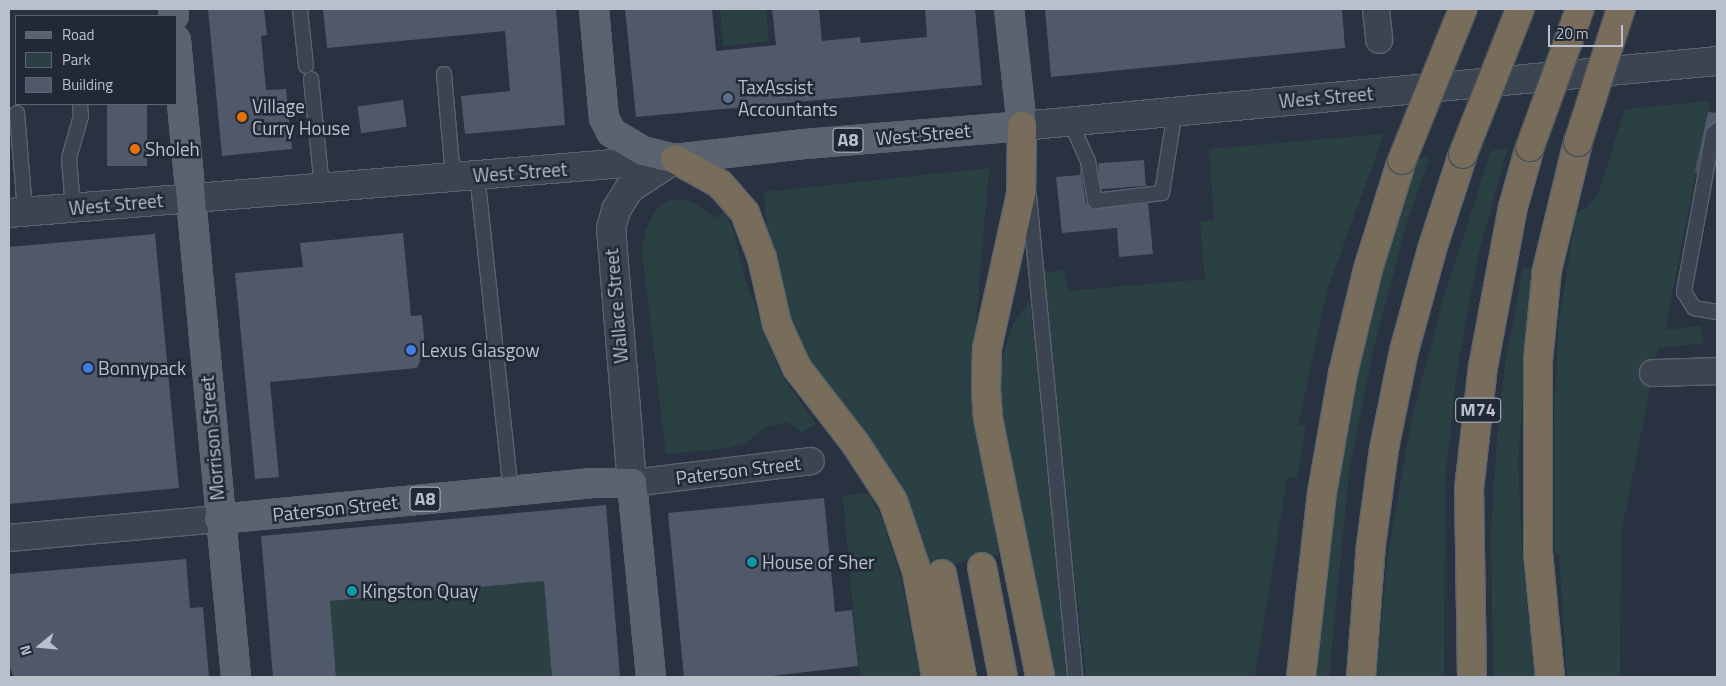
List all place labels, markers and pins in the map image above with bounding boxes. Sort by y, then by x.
place label: TaxAssist Accountants [738,76,838,120]
marker: TaxAssist Accountants [722,92,734,104]
place label: Village Curry House [252,95,350,139]
marker: Village Curry House [236,111,248,123]
place label: Sholeh [145,138,200,160]
marker: Sholeh [129,143,141,155]
place label: Lexus Glasgow [421,339,540,361]
marker: Lexus Glasgow [405,344,417,356]
place label: Bonnypack [98,357,186,379]
marker: Bonnypack [82,362,94,374]
place label: House of Sher [762,551,875,573]
marker: House of Sher [746,556,758,568]
place label: Kingston Quay [362,580,478,602]
marker: Kingston Quay [346,585,358,597]

